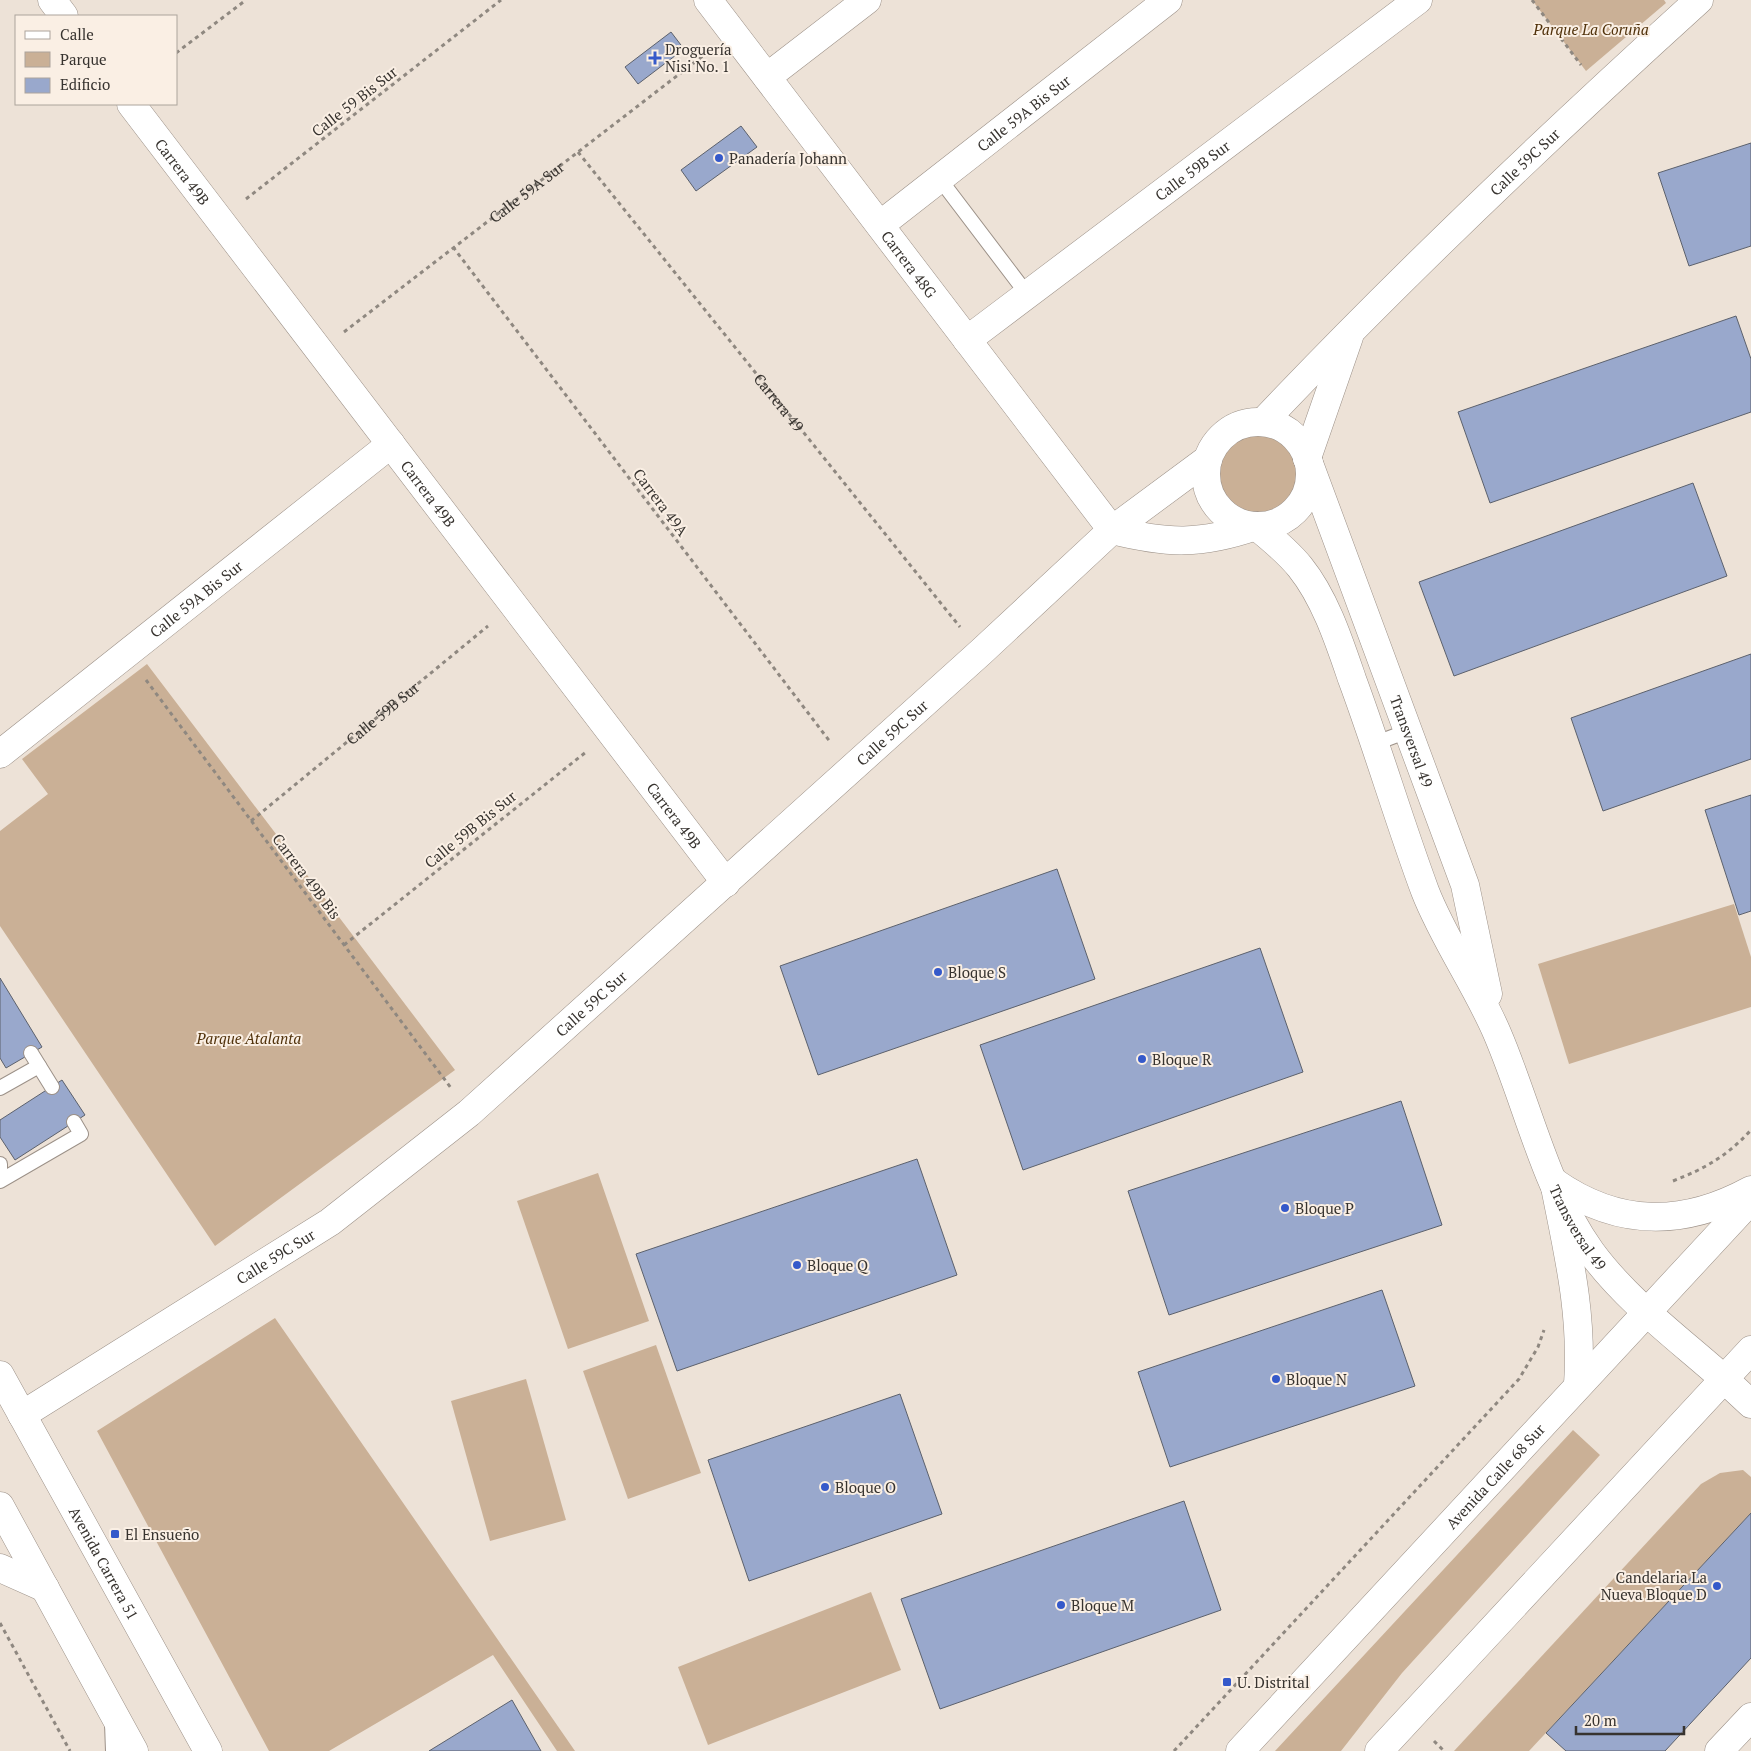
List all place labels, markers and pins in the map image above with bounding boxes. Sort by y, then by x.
place label: Droguería Nisi No. 1 [665,39,732,76]
marker: Droguería Nisi No. 1 [649,52,661,64]
place label: Panadería Johann [729,148,847,168]
marker: Panadería Johann [713,152,725,164]
place label: Bloque S [948,962,1006,982]
marker: Bloque S [932,966,944,978]
place label: Bloque R [1152,1049,1212,1069]
marker: Bloque R [1136,1053,1148,1065]
place label: Bloque P [1295,1198,1354,1218]
marker: Bloque P [1279,1202,1291,1214]
place label: Bloque Q [807,1255,869,1275]
marker: Bloque Q [791,1259,803,1271]
place label: Bloque N [1286,1369,1347,1389]
marker: Bloque N [1270,1373,1282,1385]
place label: Bloque O [835,1477,896,1497]
marker: Bloque O [819,1481,831,1493]
place label: El Ensueño [125,1524,199,1544]
marker: El Ensueño [109,1528,121,1540]
place label: Candelaria La Nueva Bloque D [1601,1567,1707,1604]
marker: Candelaria La Nueva Bloque D [1711,1580,1723,1592]
place label: Bloque M [1071,1595,1134,1615]
marker: Bloque M [1055,1599,1067,1611]
place label: U. Distrital [1237,1672,1309,1692]
marker: U. Distrital [1221,1676,1233,1688]

